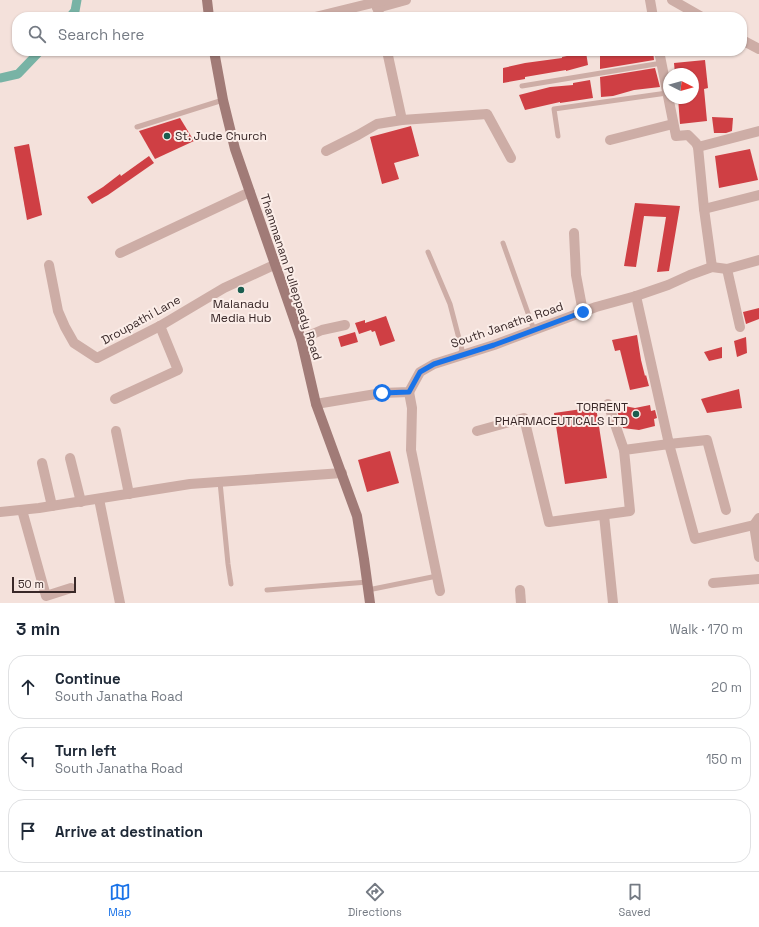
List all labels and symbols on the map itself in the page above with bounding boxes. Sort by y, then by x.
north arrow [663,68,699,104]
place label: St. Jude Church [175,128,267,144]
marker: St. Jude Church [162,131,172,141]
street label: Thammanam Pulleppady Road [257,192,325,362]
marker: Malanadu Media Hub [236,285,246,295]
street label: Droupathi Lane [99,292,183,348]
place label: Malanadu Media Hub [210,296,272,326]
street label: South Janatha Road [449,298,565,352]
route end [574,303,592,321]
route start [373,384,391,402]
place label: TORRENT PHARMACEUTICALS LTD [495,399,628,429]
marker: TORRENT PHARMACEUTICALS LTD [631,409,641,419]
scale bar [12,575,76,594]

